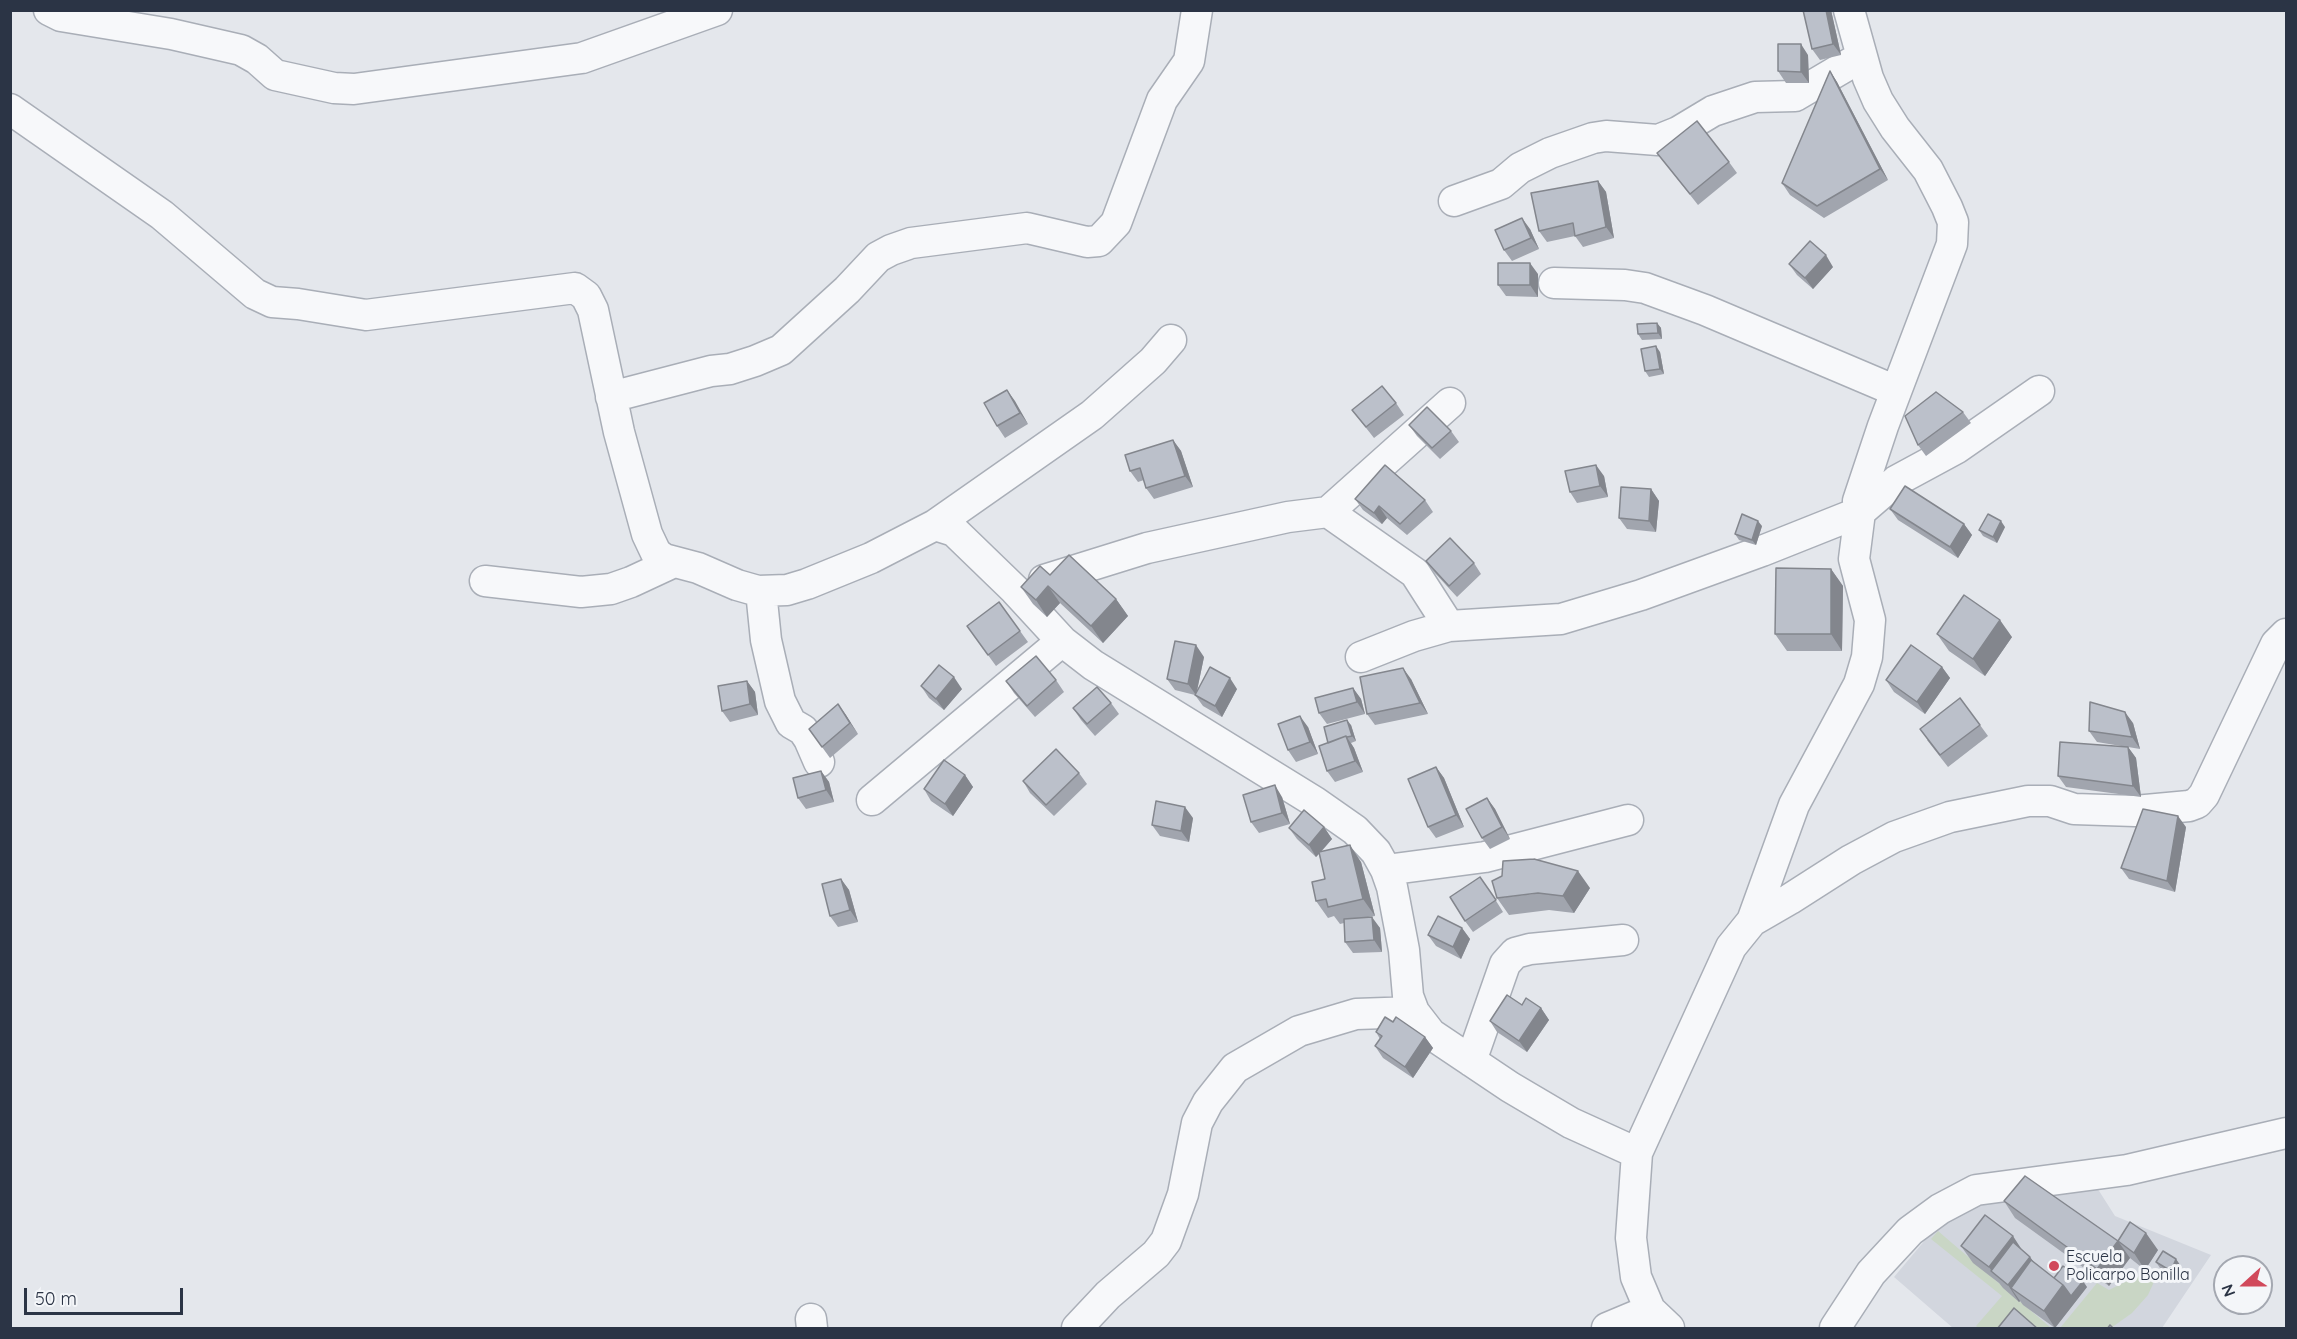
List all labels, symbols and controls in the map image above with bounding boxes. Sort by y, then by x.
place label: Escuela Policarpo Bonilla [2066,1247,2190,1285]
north arrow [2213,1255,2273,1315]
marker: Escuela Policarpo Bonilla [2047,1259,2061,1273]
scale bar [27,1276,186,1314]
text: N [2217,1282,2240,1300]
text: 50 m [35,1287,77,1310]

